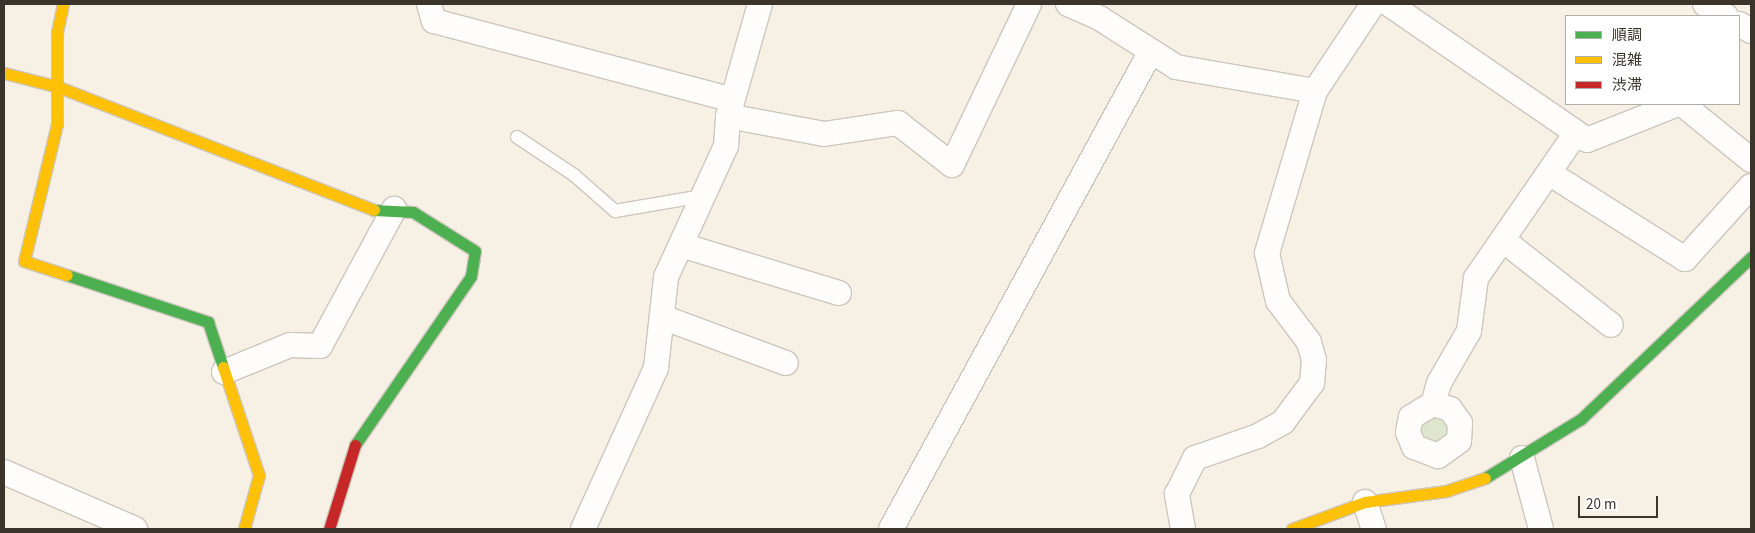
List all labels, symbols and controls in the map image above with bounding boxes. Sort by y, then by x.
legend [1565,15,1740,105]
text: 順調 [1612,25,1642,46]
text: 混雑 [1612,50,1642,71]
text: 渋滞 [1612,75,1642,96]
scale bar [1580,486,1660,518]
text: 20 m [1586,494,1616,515]

